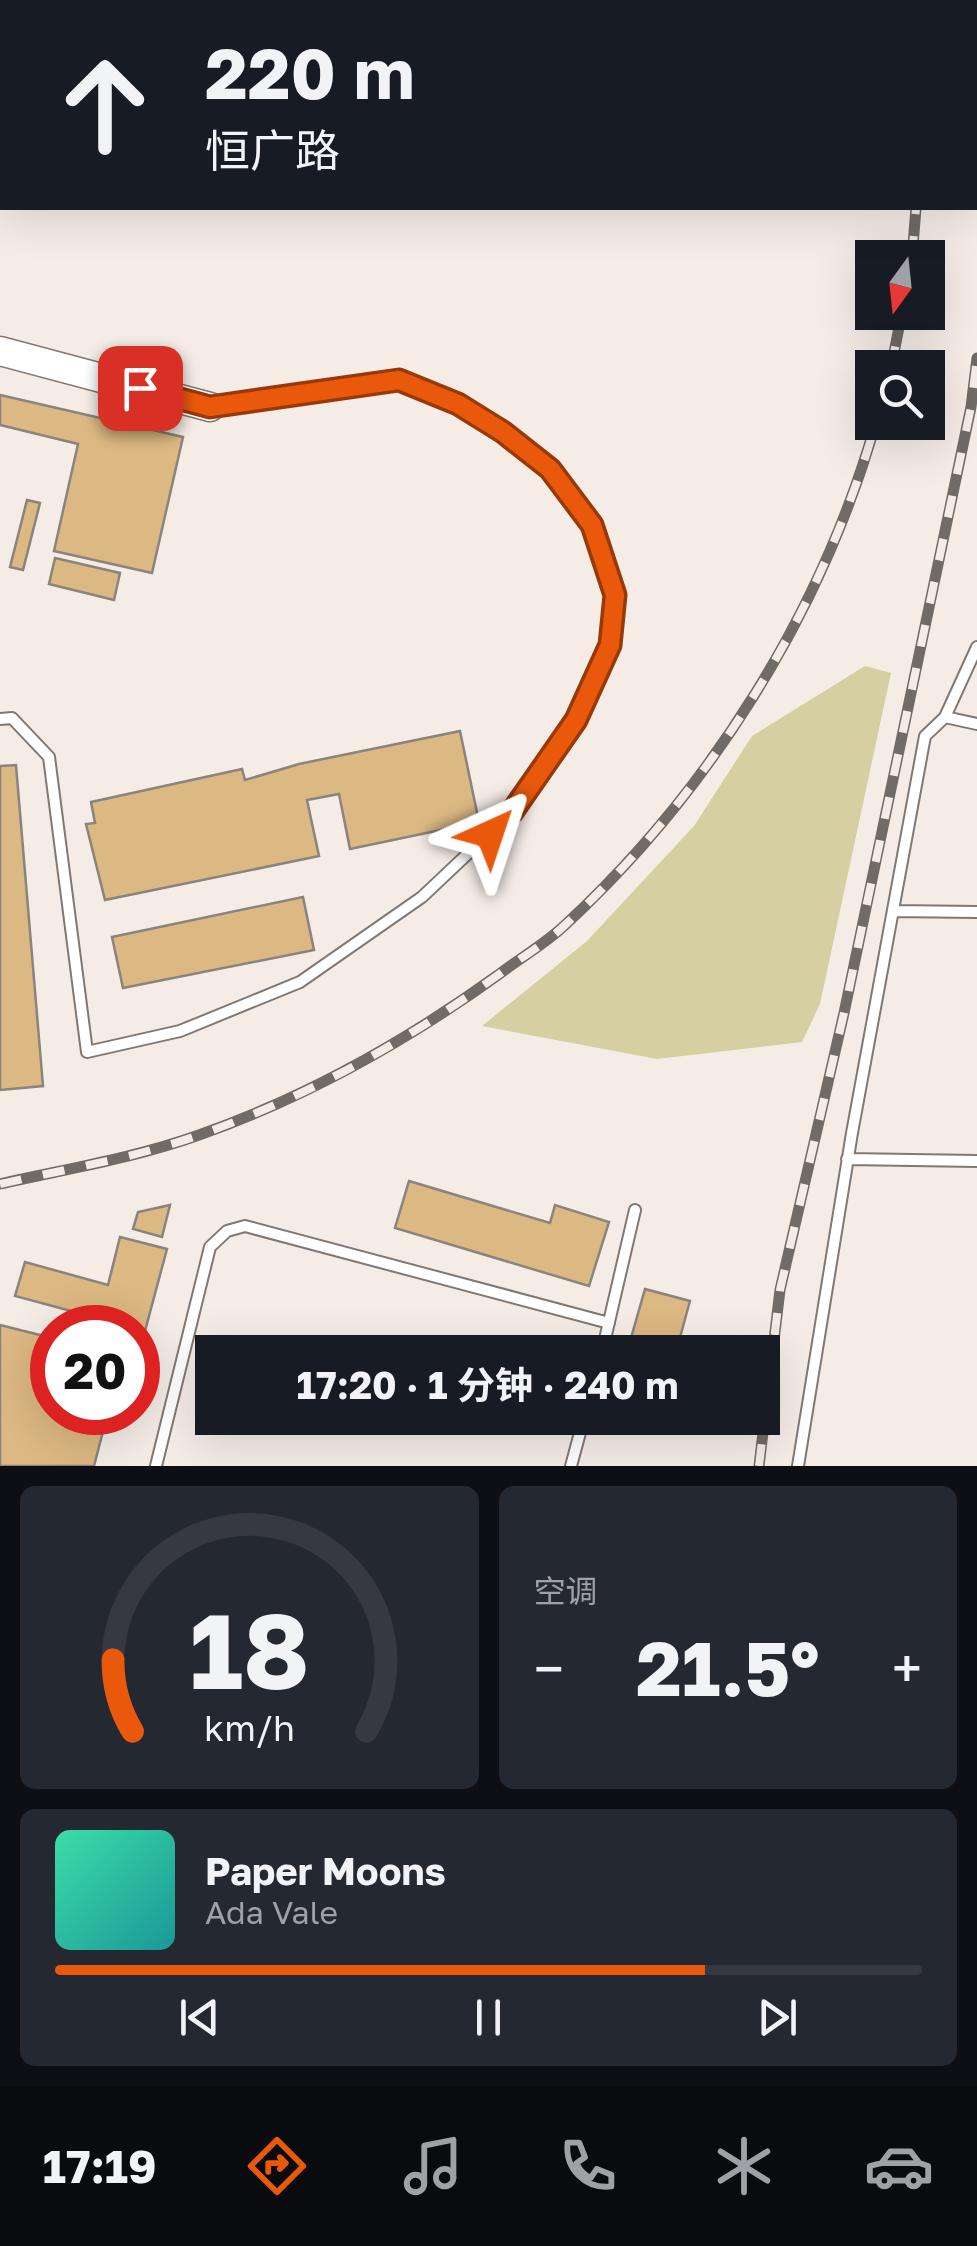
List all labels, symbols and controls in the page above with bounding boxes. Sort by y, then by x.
text: 220 m [205,30,415,114]
icon: ahead [40,40,170,170]
text: 恒广路 [205,123,340,177]
north arrow [855,240,945,330]
map controls [855,240,945,440]
pin [98,346,183,431]
button: search [855,350,945,440]
icon: arrive [113,361,168,416]
position arrow [438,782,542,886]
speed limit sign: 20 [30,1305,160,1435]
text: 17:20 · 1 分钟 · 240 m [296,1362,679,1407]
text: 空调 [534,1572,598,1610]
text: 18 [189,1587,309,1712]
text: 21.5° [636,1622,819,1713]
text: − [534,1635,564,1701]
text: + [892,1635,922,1701]
text: km/h [204,1706,295,1749]
text: Paper Moons [205,1848,446,1893]
text: Ada Vale [205,1893,338,1931]
icon: previous [172,1990,227,2045]
icon: pause [461,1990,516,2045]
icon: next [750,1990,805,2045]
icon: directions [242,2131,312,2201]
icon: music [398,2131,468,2201]
icon: phone [553,2131,623,2201]
icon: climate [709,2131,779,2201]
icon: car [864,2131,934,2201]
text: 17:19 [43,2139,157,2193]

